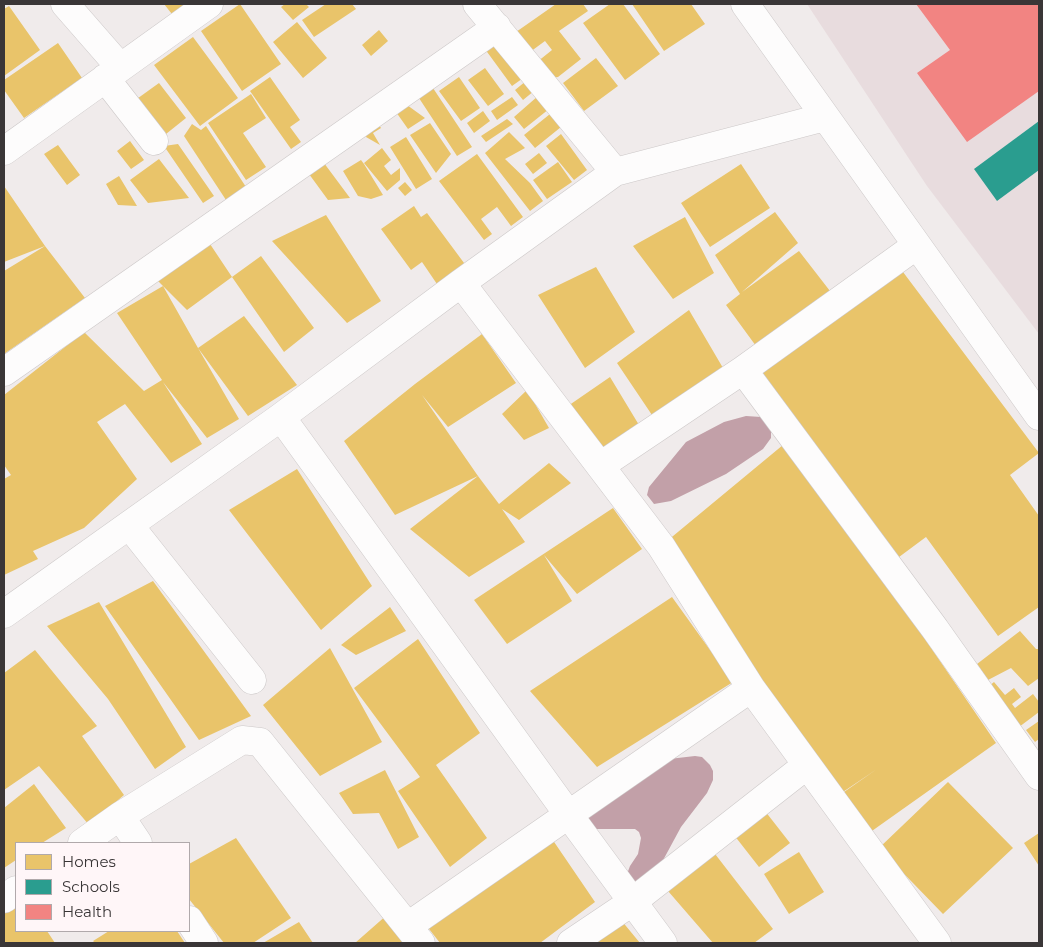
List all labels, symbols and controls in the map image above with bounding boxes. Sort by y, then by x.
legend [15,842,190,932]
text: Homes [62,852,116,871]
text: Schools [62,877,120,896]
text: Health [62,902,112,921]

